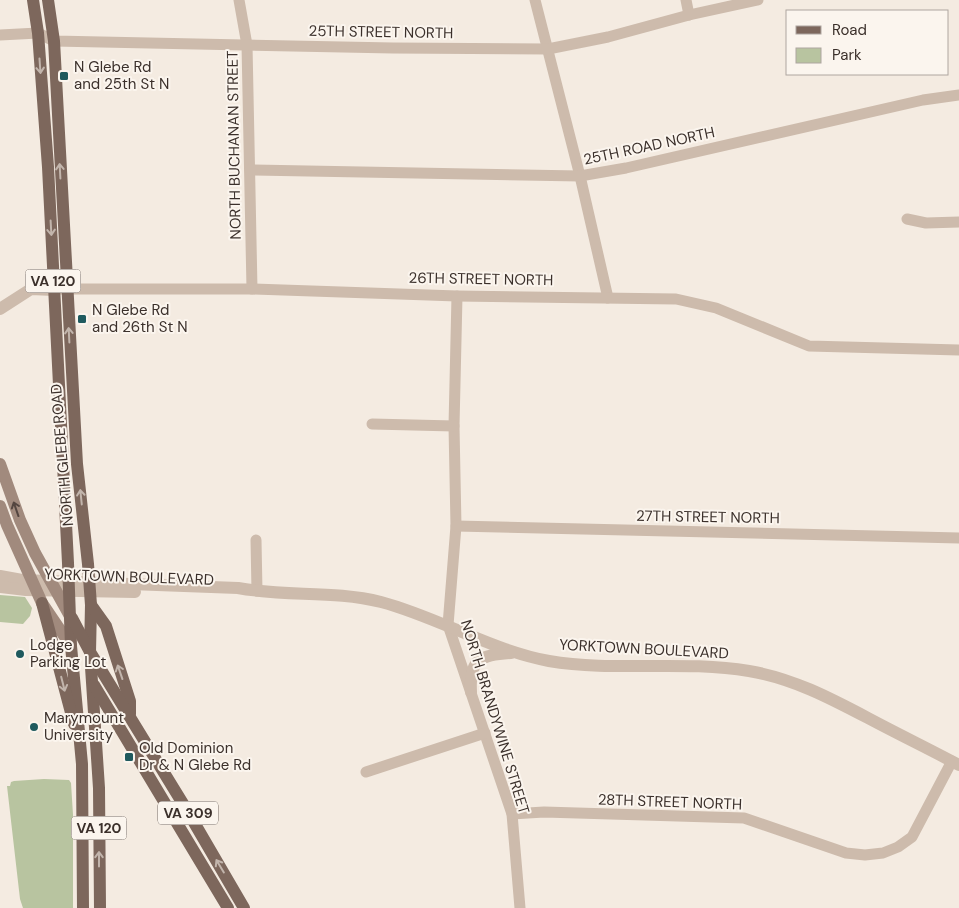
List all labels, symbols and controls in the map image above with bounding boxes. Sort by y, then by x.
legend [786,10,949,75]
text: Road [832,20,867,40]
street label: 25TH STREET NORTH [308,21,454,43]
text: Park [832,45,862,65]
street label: NORTH BUCHANAN STREET [222,50,246,240]
place label: N Glebe Rd and 25th St N [74,57,169,94]
one-way arrow [36,58,45,74]
marker: N Glebe Rd and 25th St N [58,70,70,82]
street label: 25TH ROAD NORTH [582,122,716,170]
one-way arrow [56,163,65,179]
one-way arrow [46,220,55,236]
street label: 26TH STREET NORTH [408,268,554,290]
road number: VA 120 [26,270,80,292]
place label: N Glebe Rd and 26th St N [92,300,188,337]
marker: N Glebe Rd and 26th St N [76,313,88,325]
one-way arrow [65,327,74,343]
street label: NORTH GLEBE ROAD [46,383,78,527]
one-way arrow [76,489,86,505]
one-way arrow [11,502,20,517]
street label: 27TH STREET NORTH [636,506,780,528]
street label: YORKTOWN BOULEVARD [44,564,214,590]
street label: NORTH BRANDYWINE STREET [456,617,534,817]
place label: Lodge Parking Lot [30,635,106,672]
street label: YORKTOWN BOULEVARD [559,635,729,663]
marker: Lodge Parking Lot [14,648,26,660]
one-way arrow [114,664,124,680]
one-way arrow [58,676,68,692]
place label: Marymount University [44,708,124,745]
marker: Marymount University [28,721,40,733]
place label: Old Dominion Dr & N Glebe Rd [139,738,251,775]
marker: Old Dominion Dr & N Glebe Rd [123,751,135,763]
street label: 28TH STREET NORTH [598,789,742,815]
road number: VA 309 [158,801,218,824]
road number: VA 120 [72,816,126,840]
one-way arrow [94,852,104,868]
one-way arrow [214,859,224,873]

